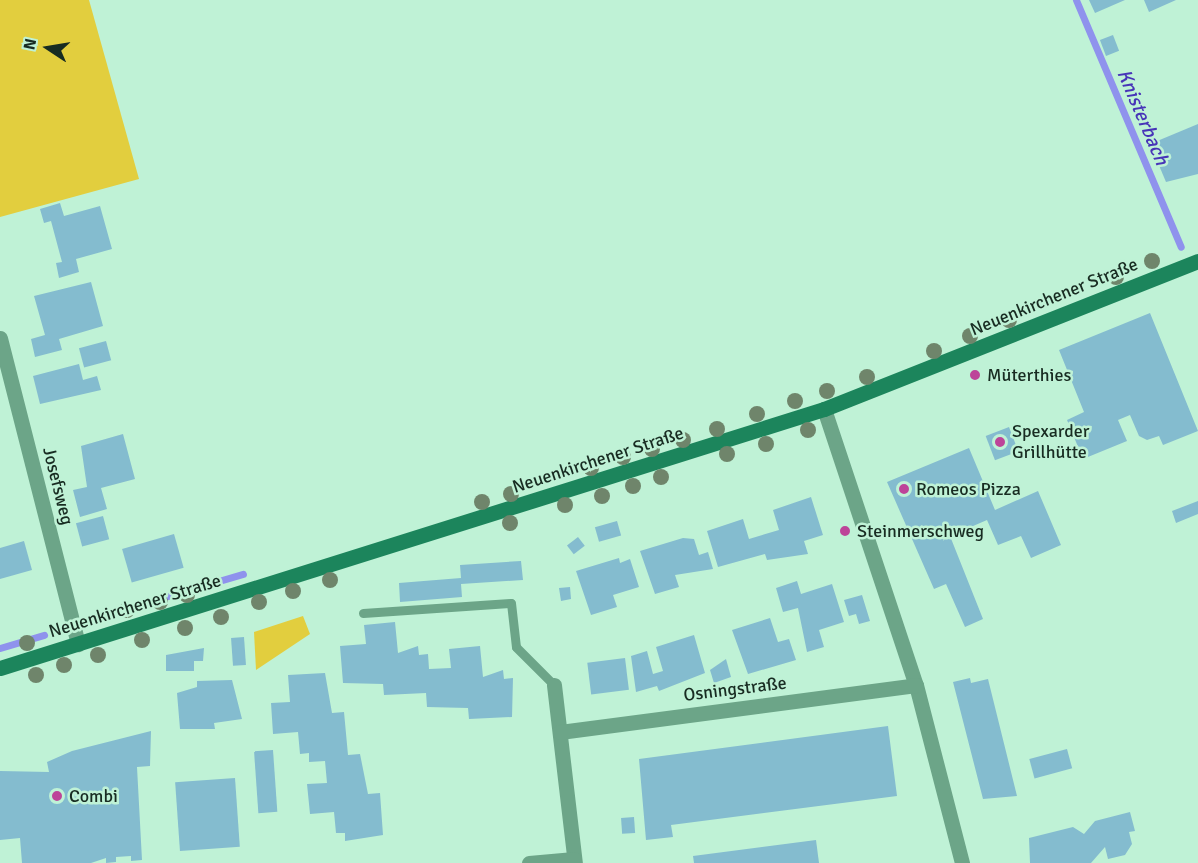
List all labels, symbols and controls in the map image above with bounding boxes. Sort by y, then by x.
north arrow [18,18,78,78]
text: N [19,37,41,52]
water label: Knisterbach [1112,65,1174,169]
street label: Neuenkirchener Straße [967,253,1141,341]
place label: Müterthies [987,364,1071,386]
marker: Müterthies [968,368,982,382]
place label: Spexarder Grillhütte [1012,421,1089,464]
street label: Neuenkirchener Straße [510,422,686,498]
marker: Spexarder Grillhütte [993,435,1007,449]
street label: Josefsweg [38,445,78,527]
place label: Romeos Pizza [916,478,1021,500]
marker: Romeos Pizza [897,482,911,496]
place label: Steinmerschweg [857,520,984,542]
marker: Steinmerschweg [838,524,852,538]
street label: Neuenkirchener Straße [46,570,224,642]
street label: Osningstraße [682,672,788,706]
place label: Combi [69,785,118,807]
marker: Combi [50,789,64,803]

